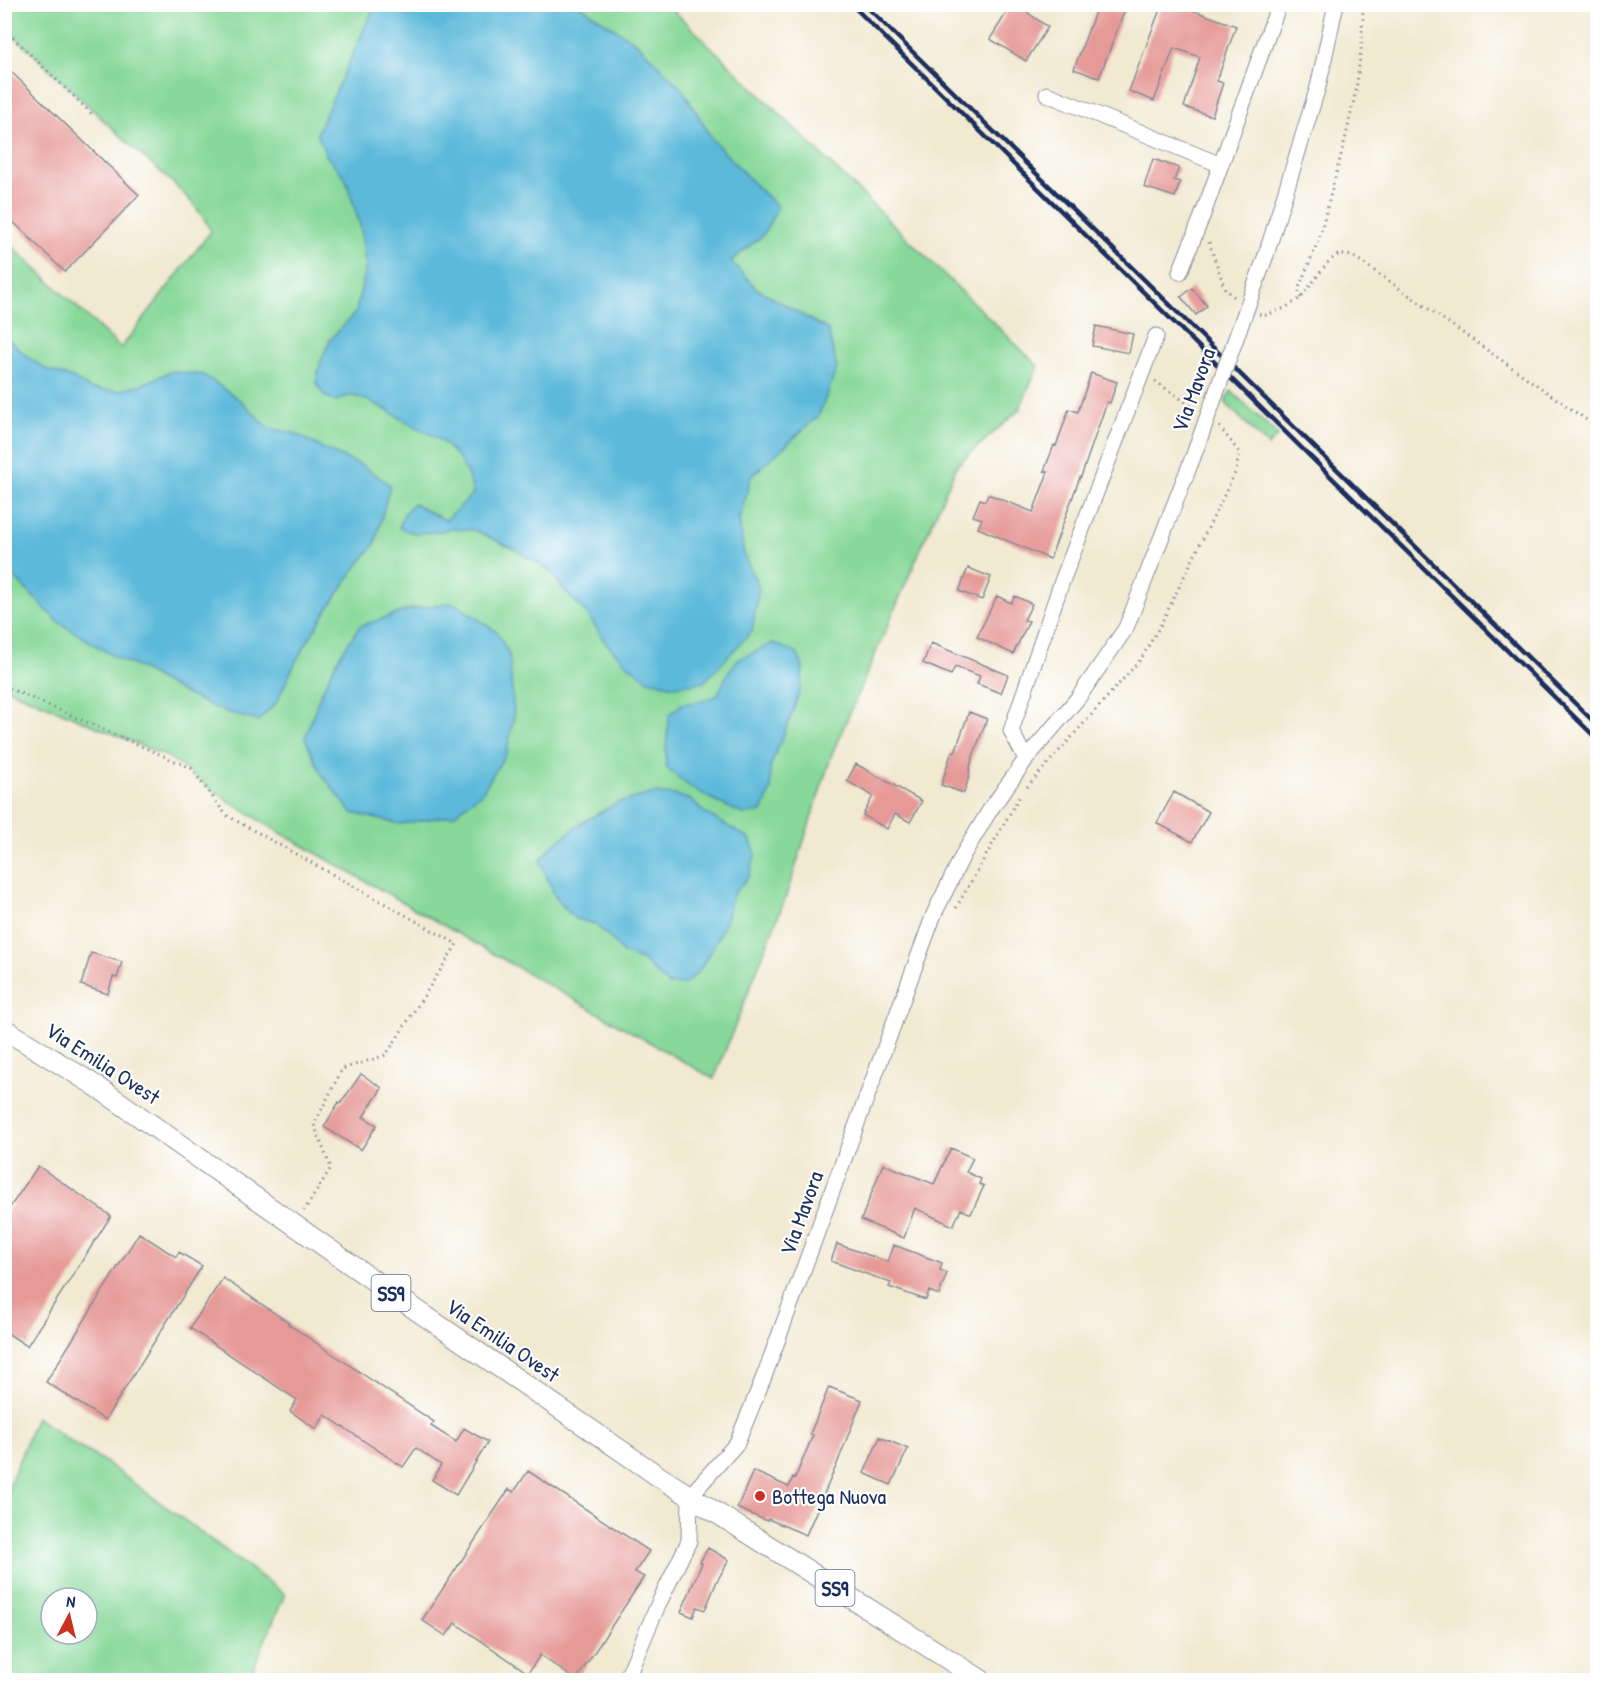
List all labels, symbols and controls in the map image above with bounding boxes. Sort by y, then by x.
street label: Via Mavora [1164,343,1222,436]
street label: Via Emilia Ovest [40,1015,166,1111]
street label: Via Mavora [772,1166,830,1259]
road number: SS9 [372,1275,410,1311]
street label: Via Emilia Ovest [440,1291,566,1389]
place label: Bottega Nuova [772,1481,887,1511]
marker: Bottega Nuova [753,1489,767,1503]
road number: SS9 [816,1570,854,1606]
north arrow [39,1586,99,1646]
text: N [65,1590,77,1613]

